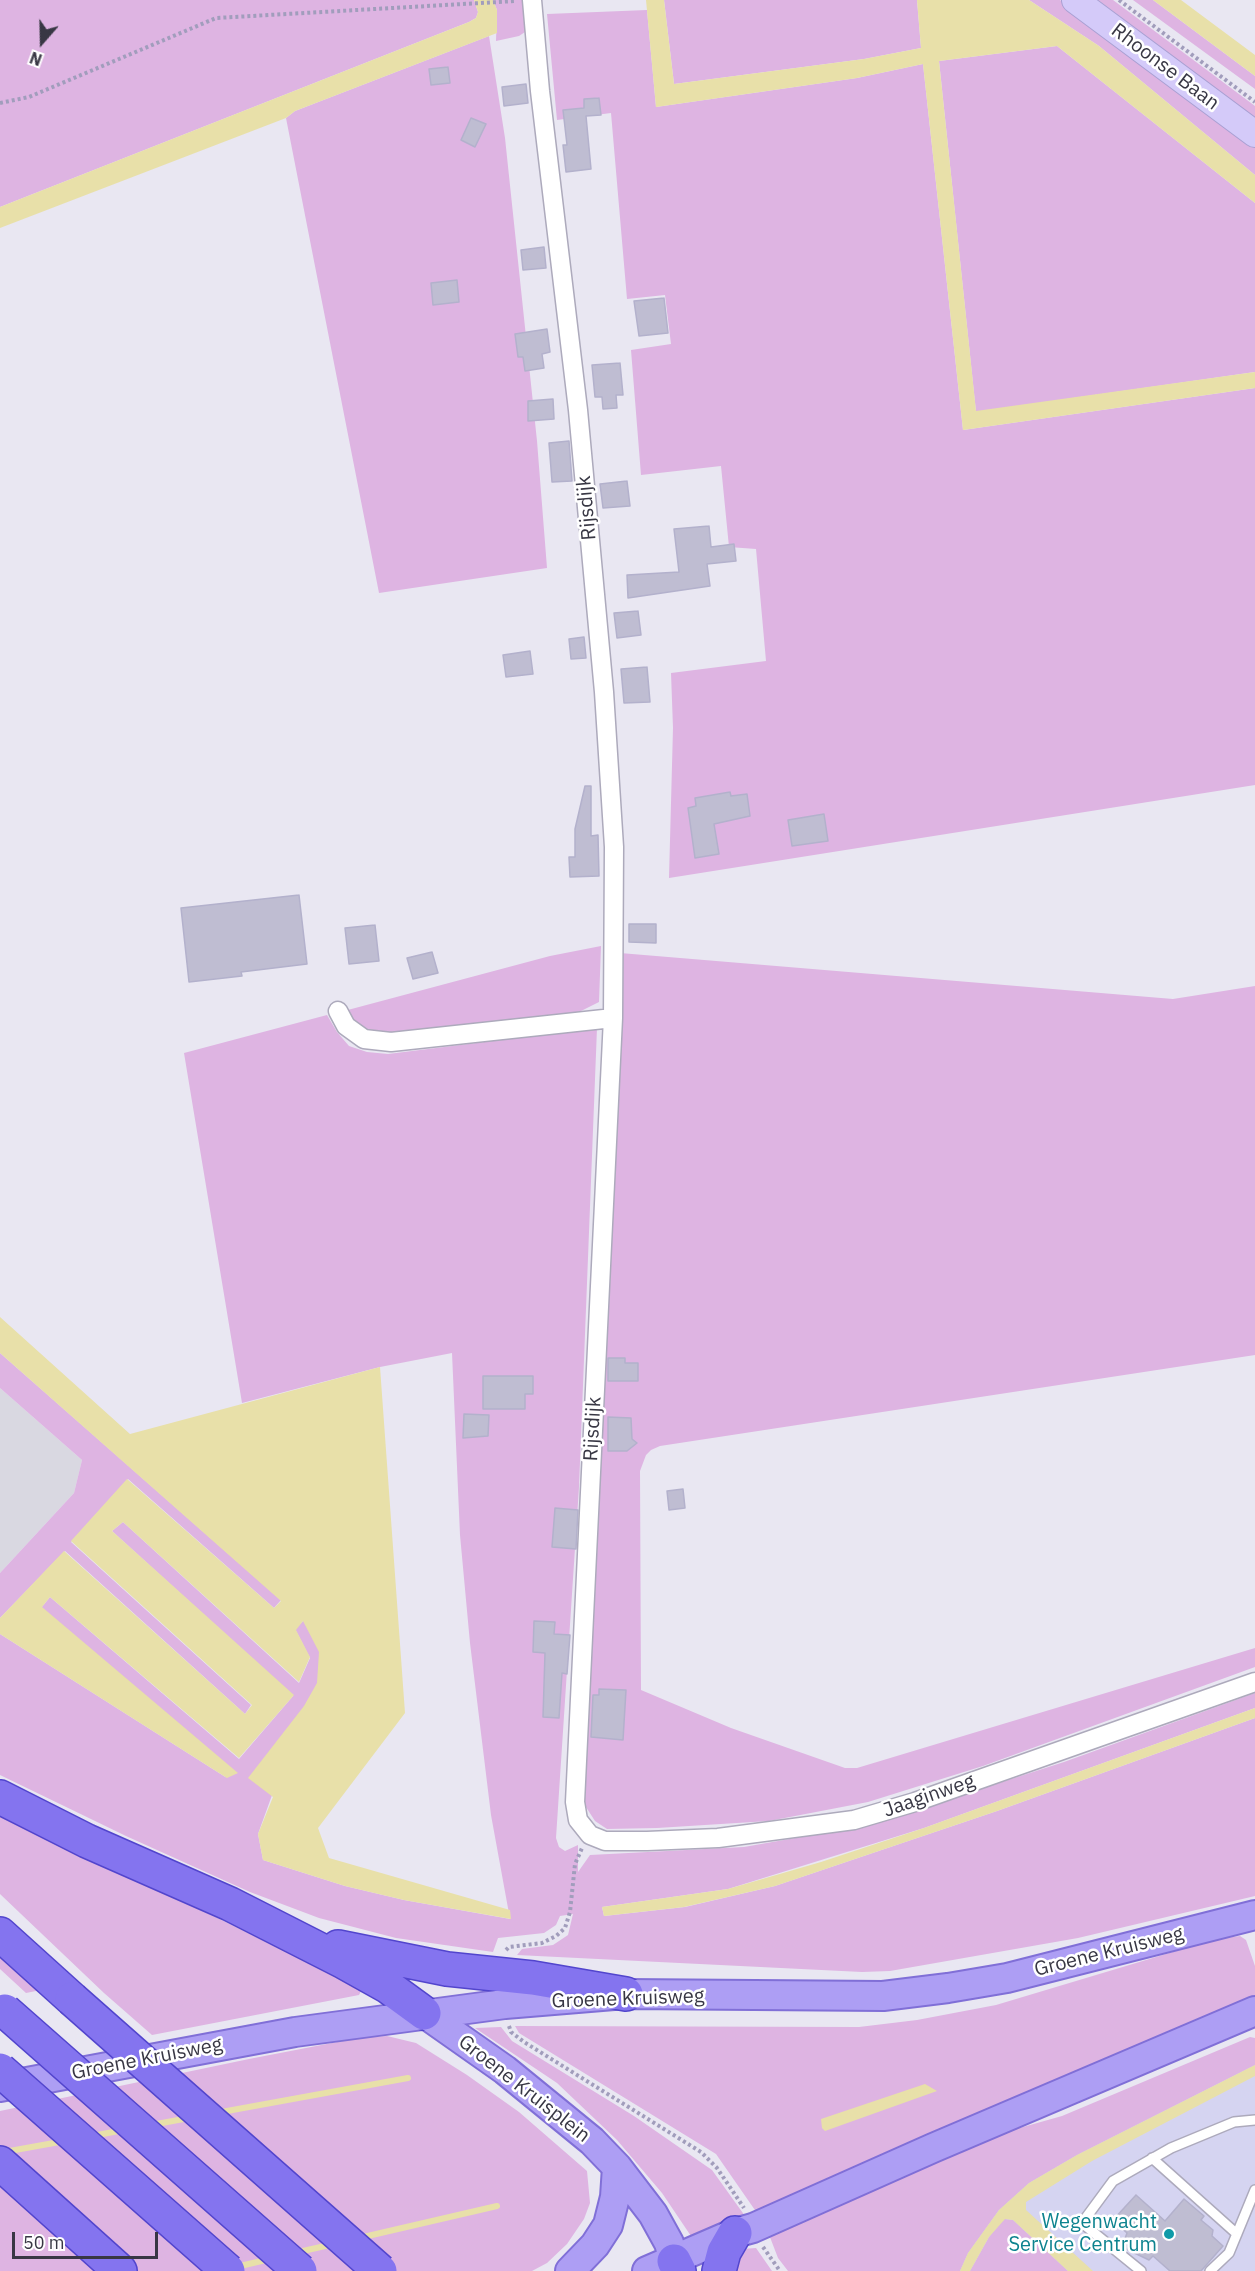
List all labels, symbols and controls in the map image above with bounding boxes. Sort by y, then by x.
north arrow [12,12,72,72]
street label: Rhoonse Baan [1106,19,1224,115]
text: N [27,48,45,70]
street label: Rijsdijk [572,475,602,541]
street label: Rijsdijk [579,1396,607,1462]
street label: Jaaginweg [880,1769,978,1823]
street label: Groene Kruisweg [1032,1922,1186,1982]
street label: Groene Kruisweg [551,1984,705,2014]
street label: Groene Kruisplein [453,2030,595,2148]
street label: Groene Kruisweg [70,2033,224,2085]
place label: Wegenwacht Service Centrum [1008,2210,1157,2257]
scale bar [15,2220,160,2258]
marker: Wegenwacht Service Centrum [1162,2227,1176,2241]
text: 50 m [23,2231,65,2254]

